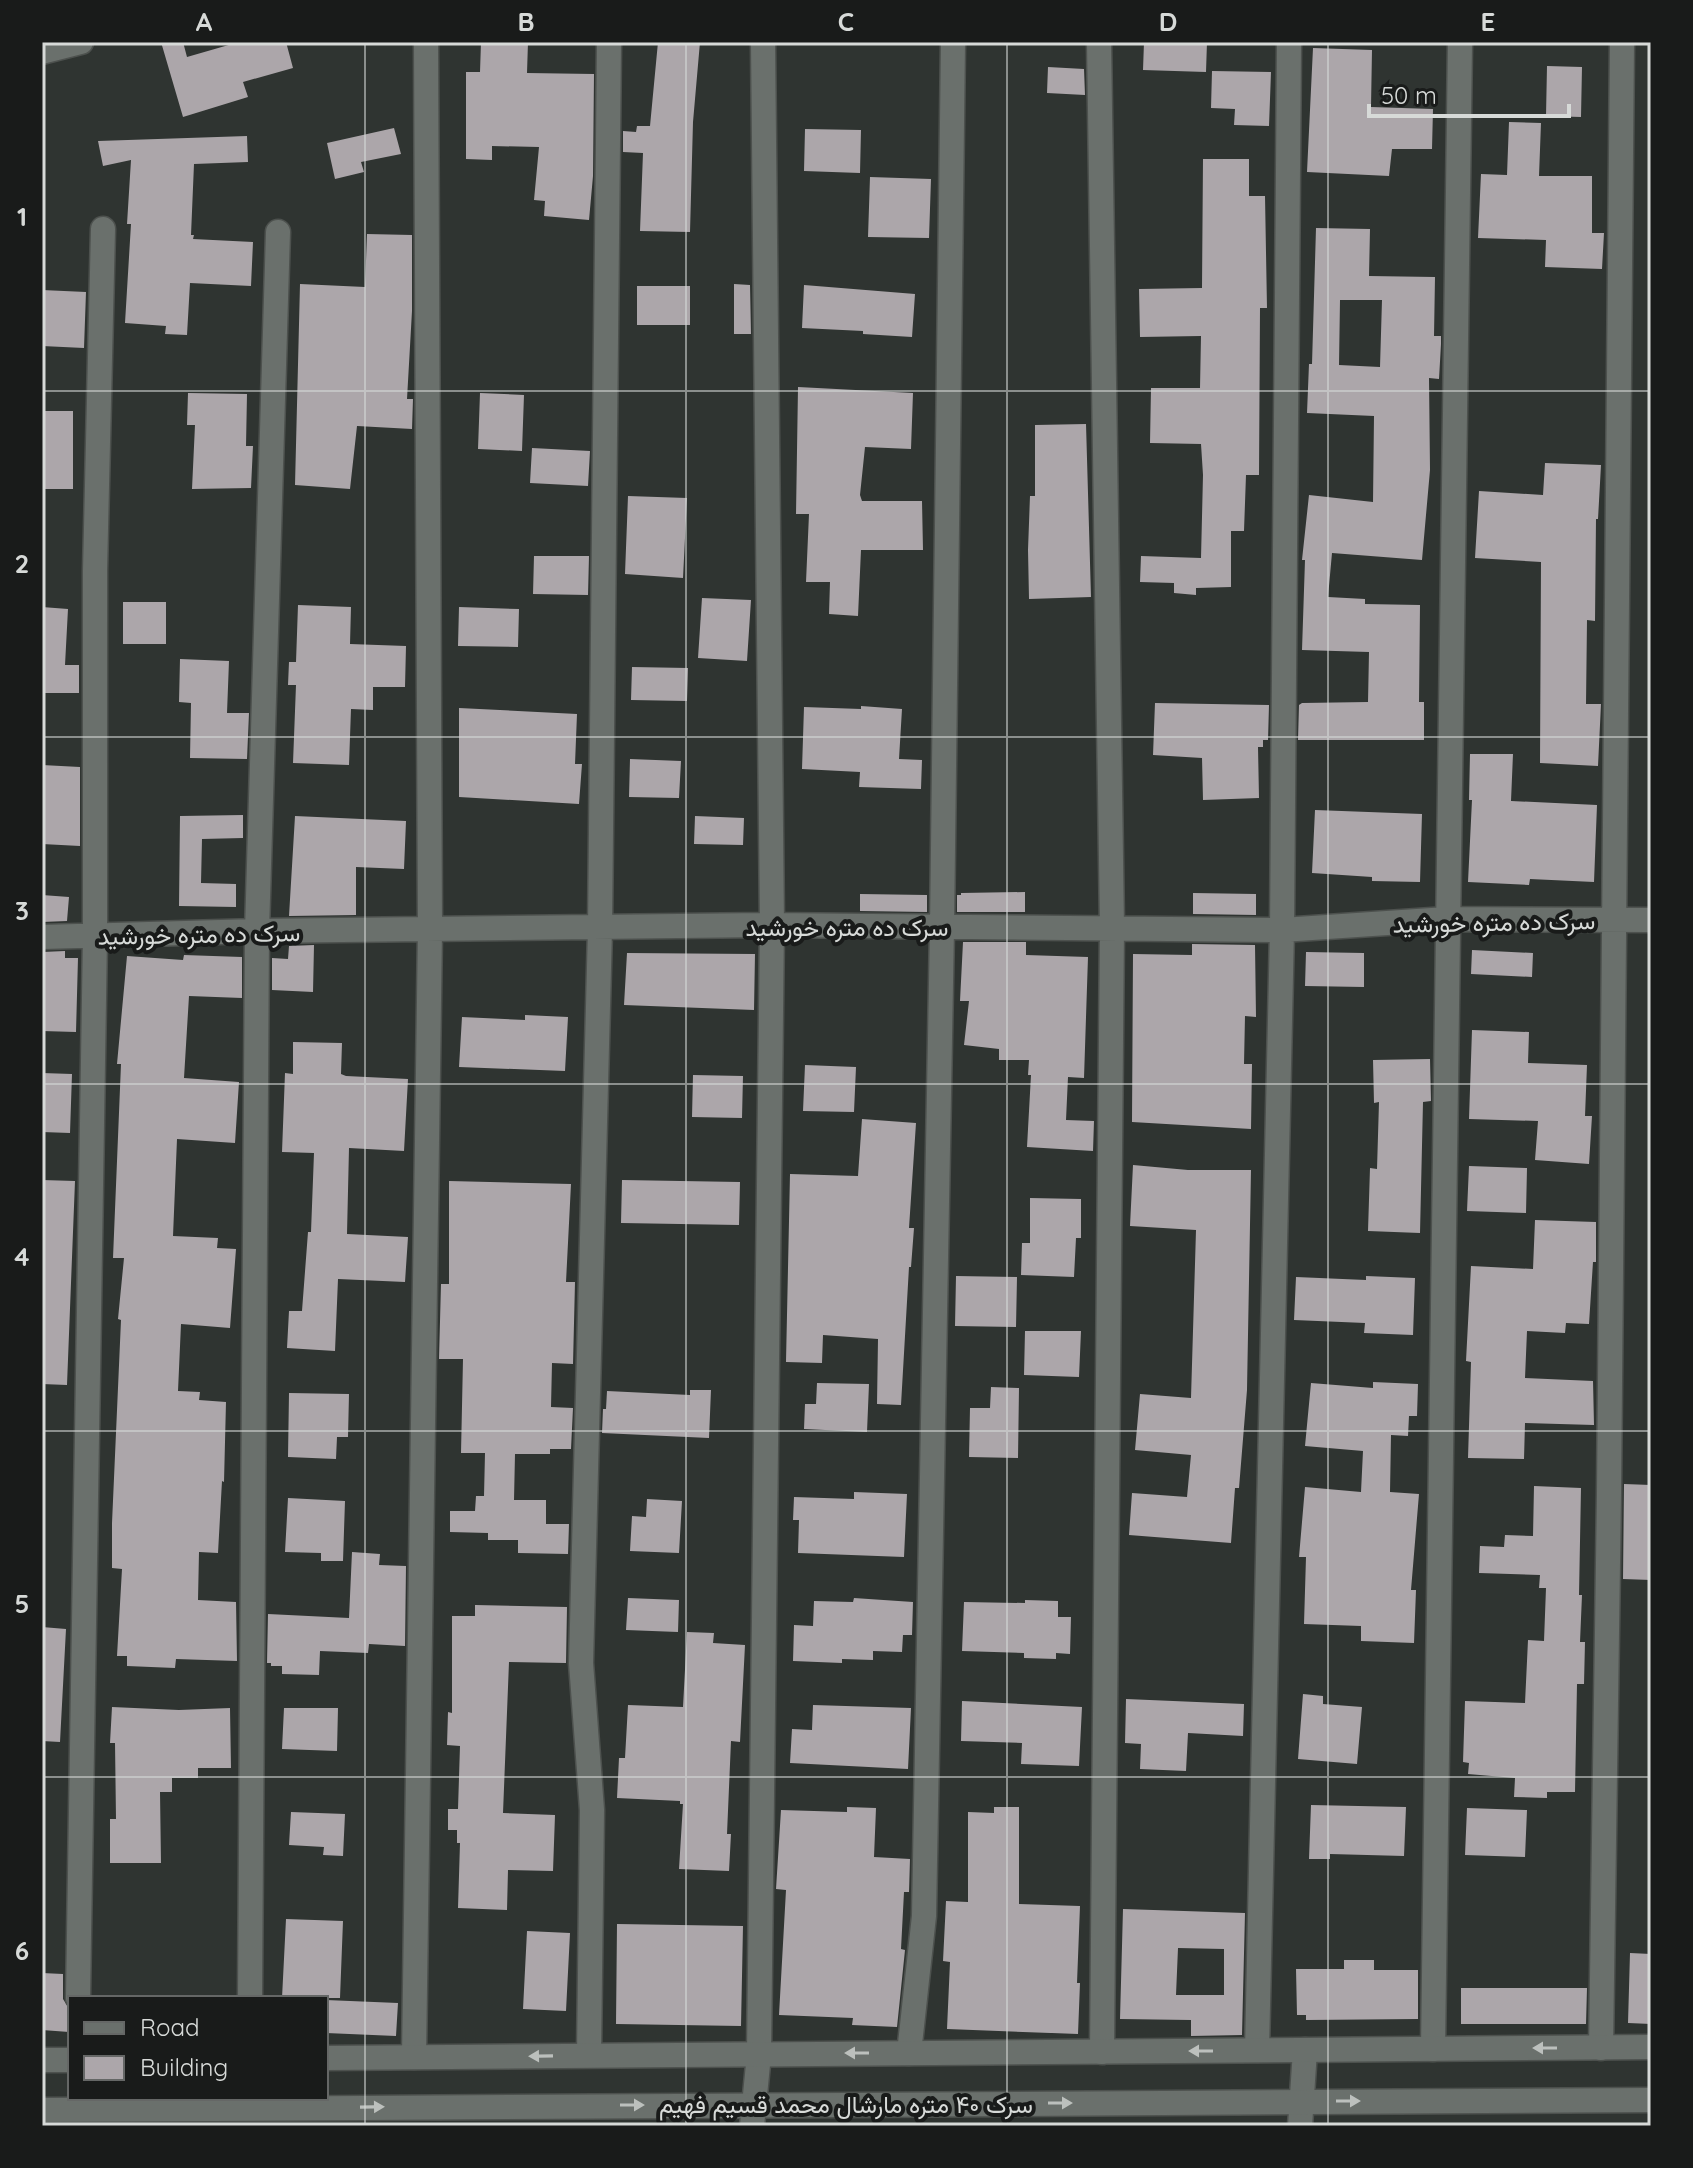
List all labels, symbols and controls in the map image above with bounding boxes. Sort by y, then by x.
text: A [196,5,213,38]
text: B [517,5,535,38]
text: C [838,5,854,38]
text: D [1159,5,1177,38]
text: E [1481,5,1495,38]
scale bar [1369,68,1569,118]
text: 50 m [1381,80,1437,110]
text: 1 [17,200,27,233]
text: 2 [15,547,29,580]
text: 3 [15,894,29,927]
street label: سرک ده متره خورشید [1392,905,1596,940]
street label: سرک ده متره خورشید [746,912,948,943]
street label: سرک ده متره خورشید [97,917,301,952]
text: 4 [14,1240,30,1273]
text: 5 [15,1587,29,1620]
text: 6 [15,1934,29,1967]
legend [68,1996,328,2100]
text: Road [140,2012,200,2042]
one-way arrow [1532,2042,1557,2054]
one-way arrow [1188,2045,1213,2057]
one-way arrow [844,2047,869,2060]
one-way arrow [528,2050,553,2062]
text: Building [140,2052,228,2082]
street label: سرک ۴۰ متره مارشال محمد قسیم فهیم [659,2089,1033,2121]
one-way arrow [1336,2095,1361,2107]
one-way arrow [1048,2097,1073,2109]
one-way arrow [620,2099,645,2111]
one-way arrow [360,2101,385,2113]

